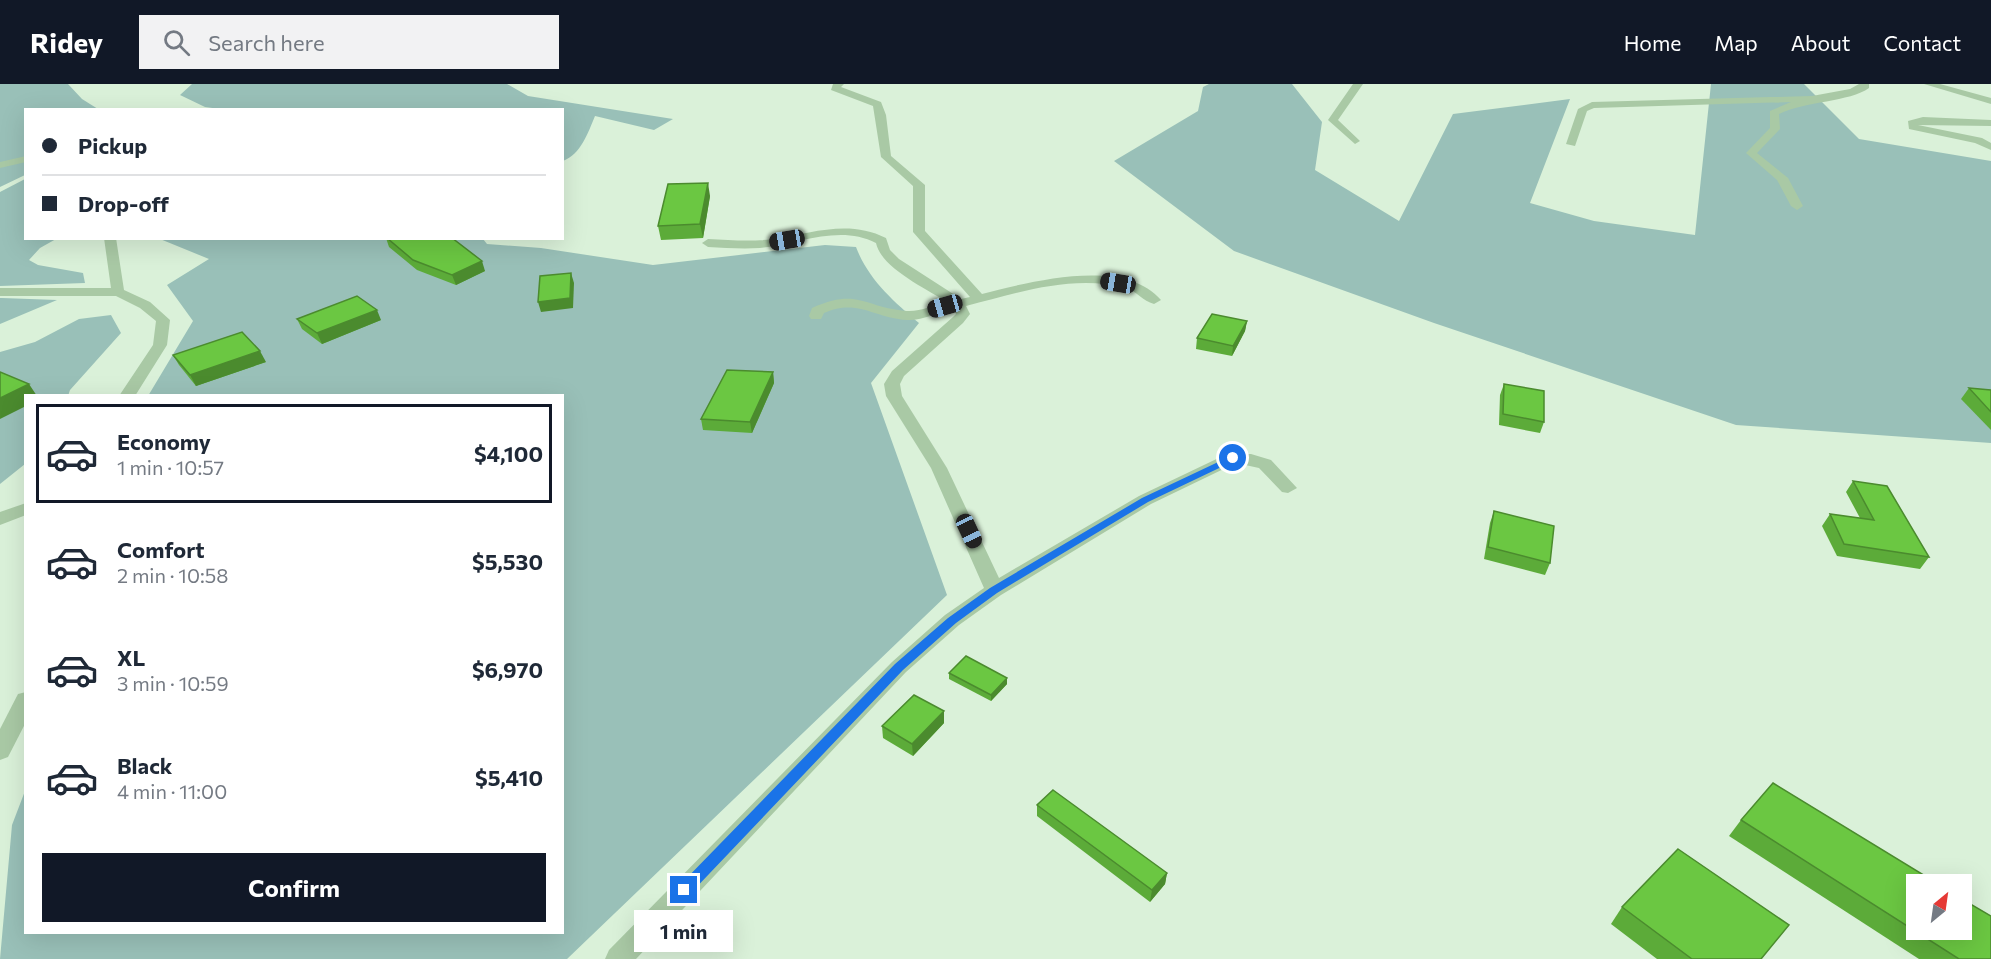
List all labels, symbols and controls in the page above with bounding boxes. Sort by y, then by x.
search box [139,15,559,69]
text: Ridey [30,25,103,59]
icon: search [160,26,193,59]
text: Search here [208,29,325,56]
text: Home [1624,30,1681,55]
text: Map [1714,30,1758,55]
text: About [1791,30,1850,55]
text: Contact [1883,30,1961,55]
text: Pickup [78,132,147,159]
text: Drop-off [78,190,169,217]
car [768,228,806,252]
car [1099,271,1137,295]
car [925,292,965,320]
icon: car [45,427,99,481]
text: Economy [117,428,211,455]
text: $4,100 [474,440,543,467]
route start [1219,444,1246,471]
text: 1 min · 10:57 [117,455,224,479]
car [953,511,985,551]
icon: car [45,535,99,589]
text: Comfort [117,536,205,563]
text: $5,530 [472,548,543,575]
text: 2 min · 10:58 [117,563,228,587]
icon: car [45,643,99,697]
text: XL [117,644,145,671]
text: $6,970 [472,656,543,683]
text: 3 min · 10:59 [117,671,229,695]
icon: car [45,751,99,805]
text: Black [117,752,172,779]
text: $5,410 [475,764,543,791]
text: 4 min · 11:00 [117,779,227,803]
button: Confirm [42,853,546,922]
north arrow [1906,874,1972,940]
map controls [1906,874,1972,940]
route end [670,876,697,903]
callout: 1 min [634,911,734,953]
text: 1 min [660,919,707,943]

